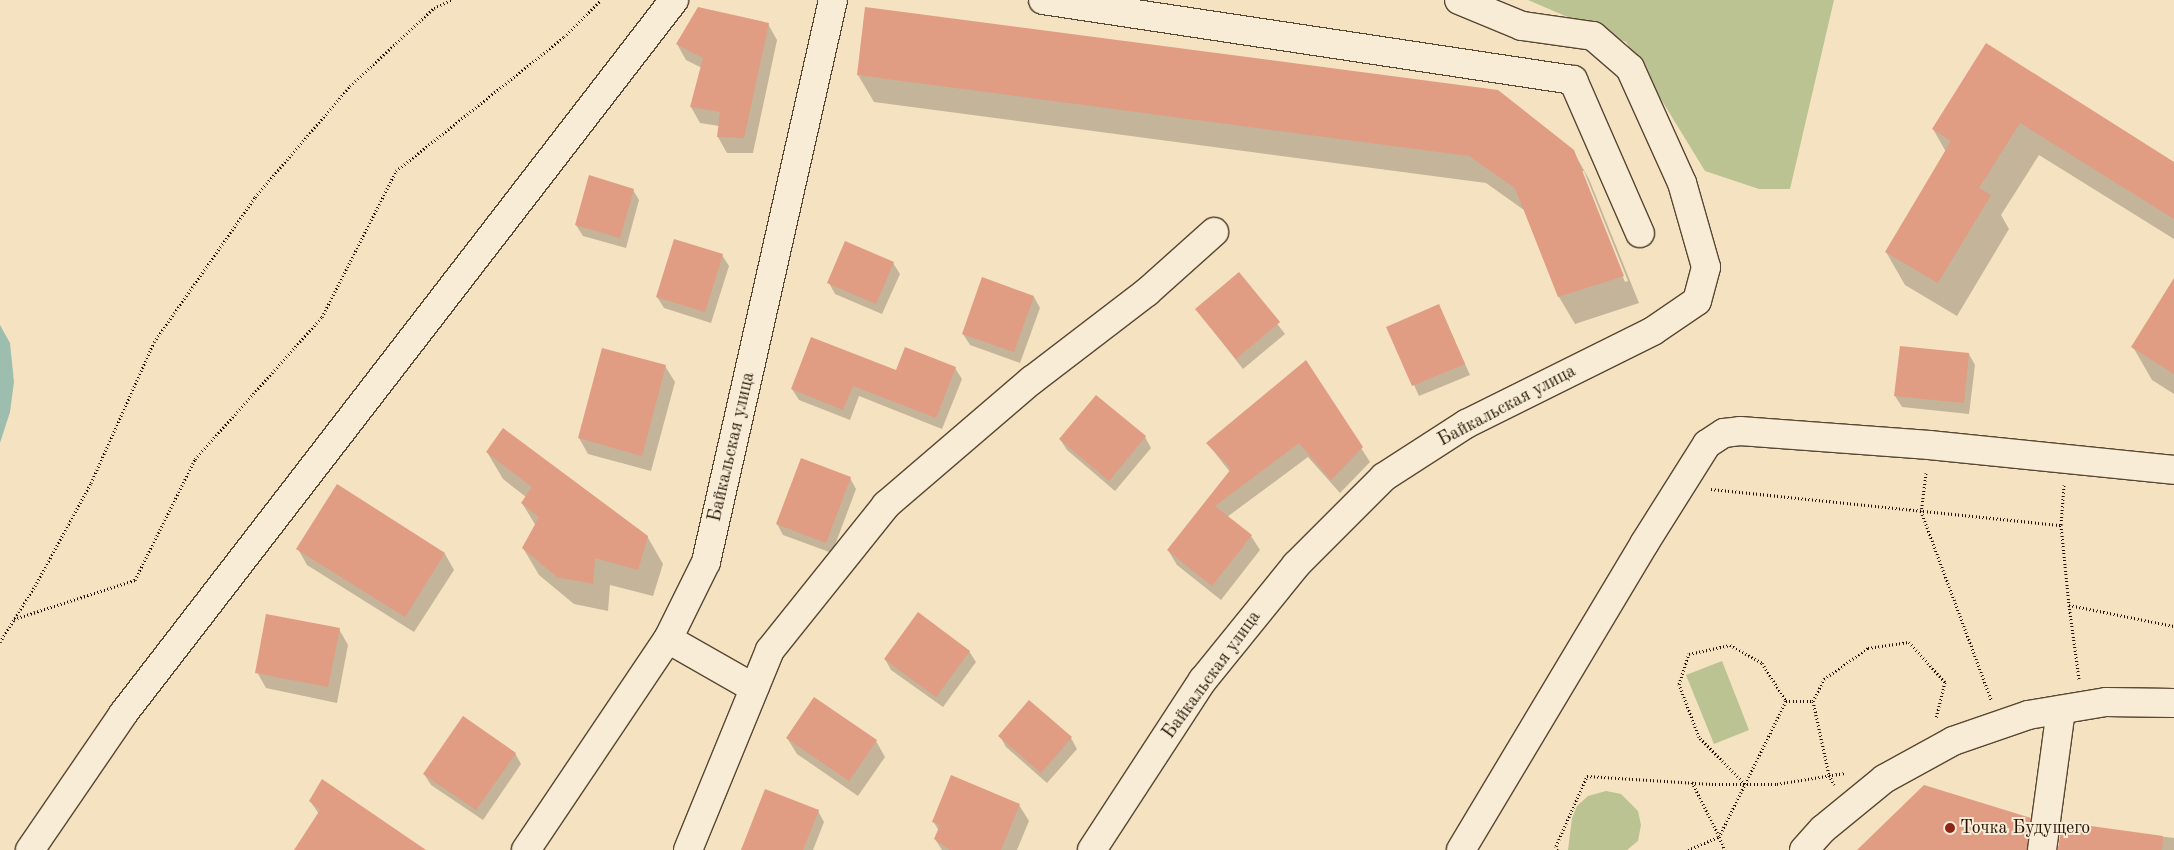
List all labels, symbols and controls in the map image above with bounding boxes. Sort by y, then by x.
street label: Байкальская улица [1434,361,1580,451]
street label: Байкальская улица [704,370,760,524]
street label: Байкальская улица [1158,607,1266,743]
place label: Точка Будущего [1960,817,2090,839]
marker: Точка Будущего [1944,822,1956,834]

